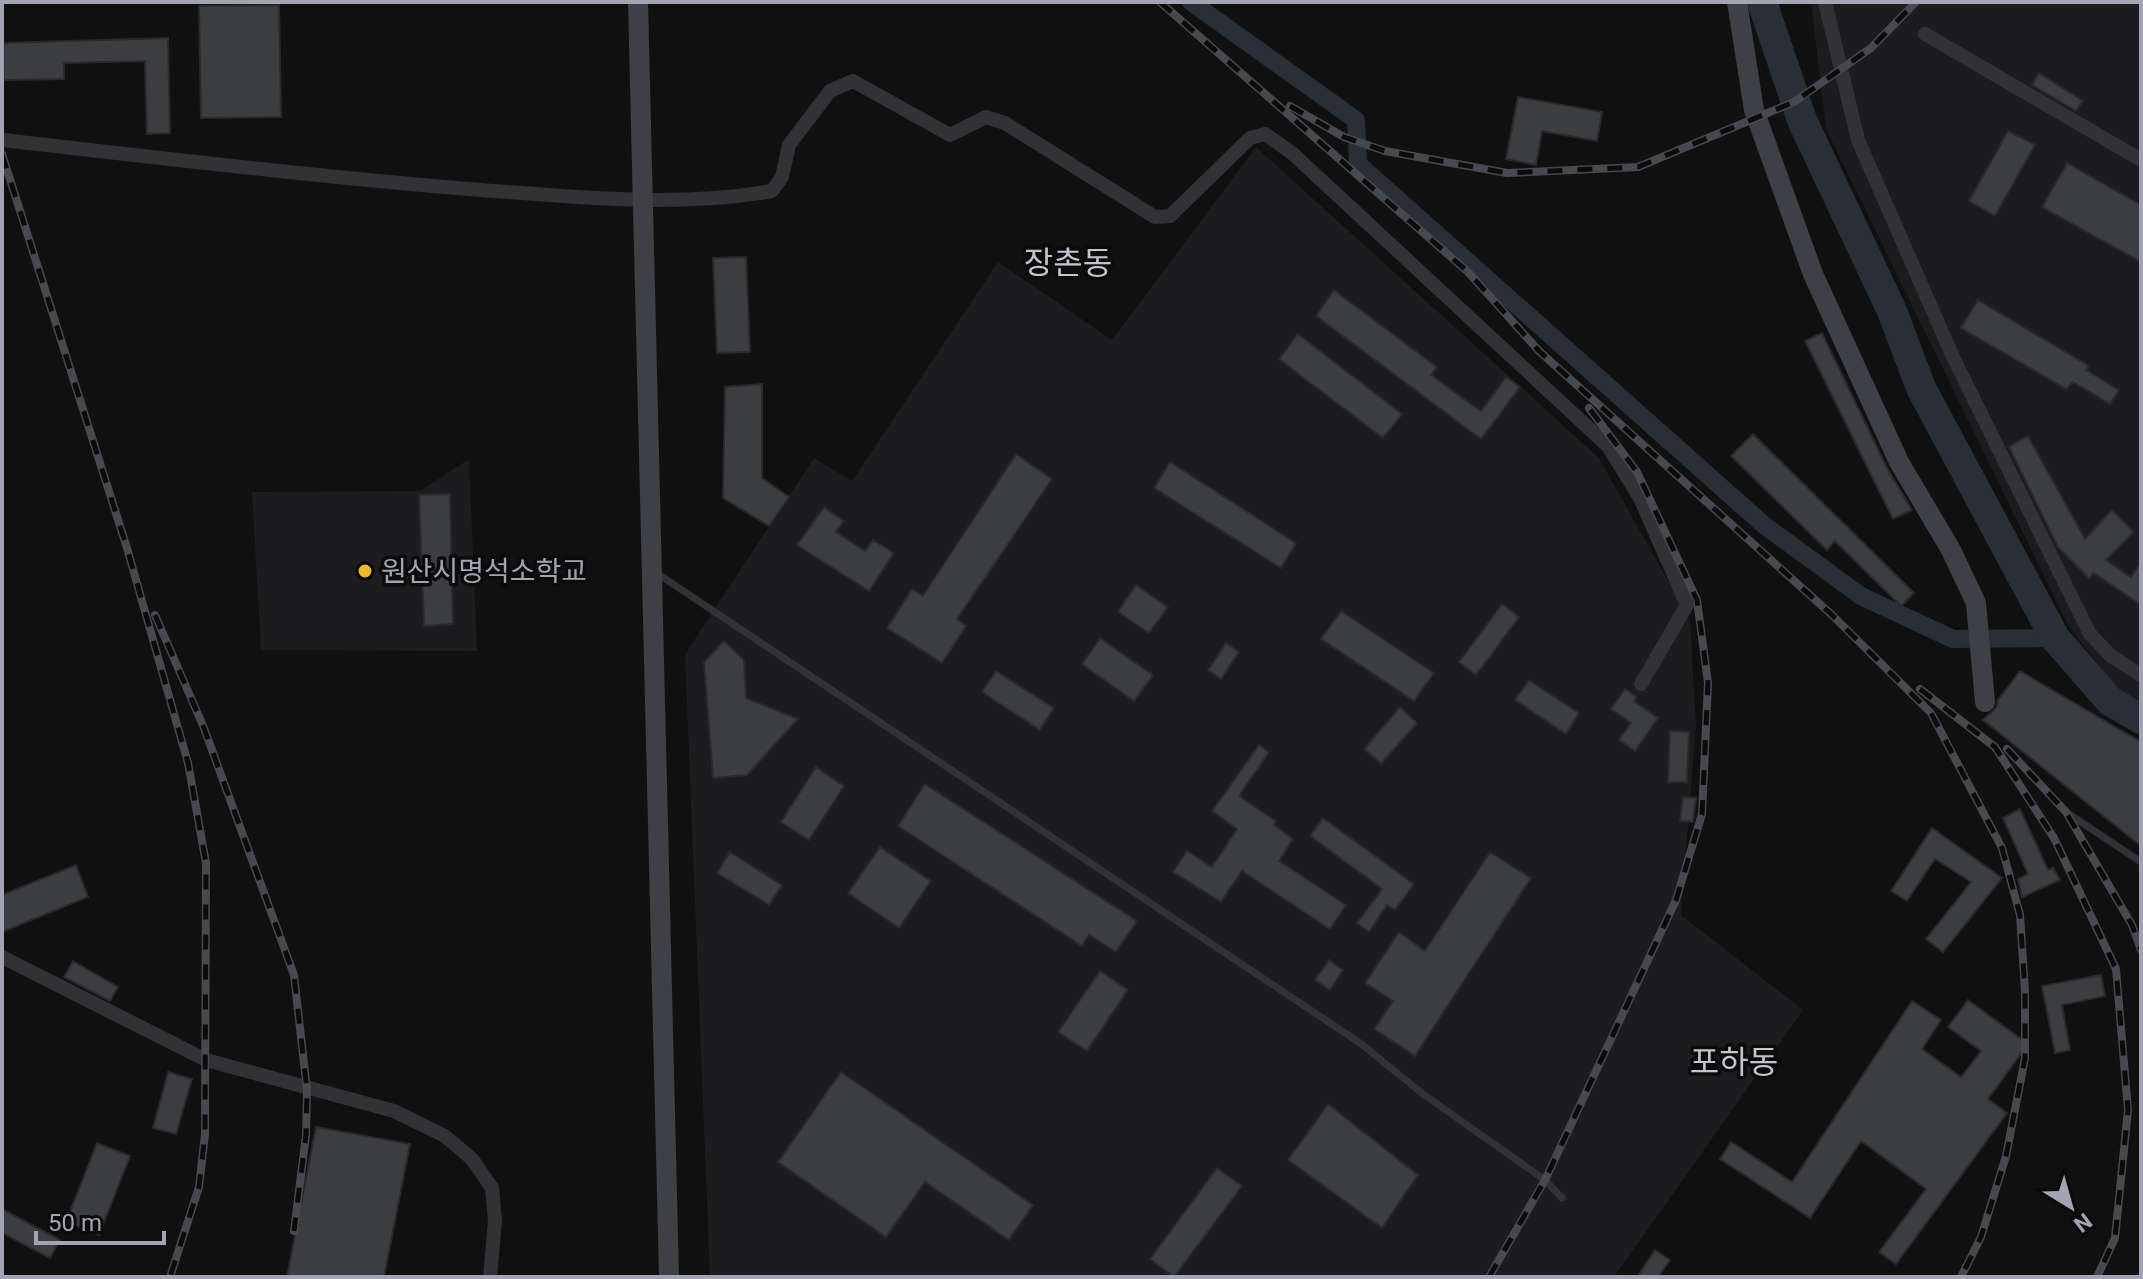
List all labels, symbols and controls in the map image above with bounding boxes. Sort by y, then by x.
district label: 장촌동 [1024,244,1112,282]
place label: 원산시명석소학교 [381,555,587,588]
marker: 원산시명석소학교 [356,562,374,580]
district label: 포하동 [1690,1043,1778,1081]
north arrow [2031,1167,2111,1247]
scale bar [36,1195,164,1245]
text: N [2069,1208,2096,1237]
text: 50 m [48,1209,102,1237]

